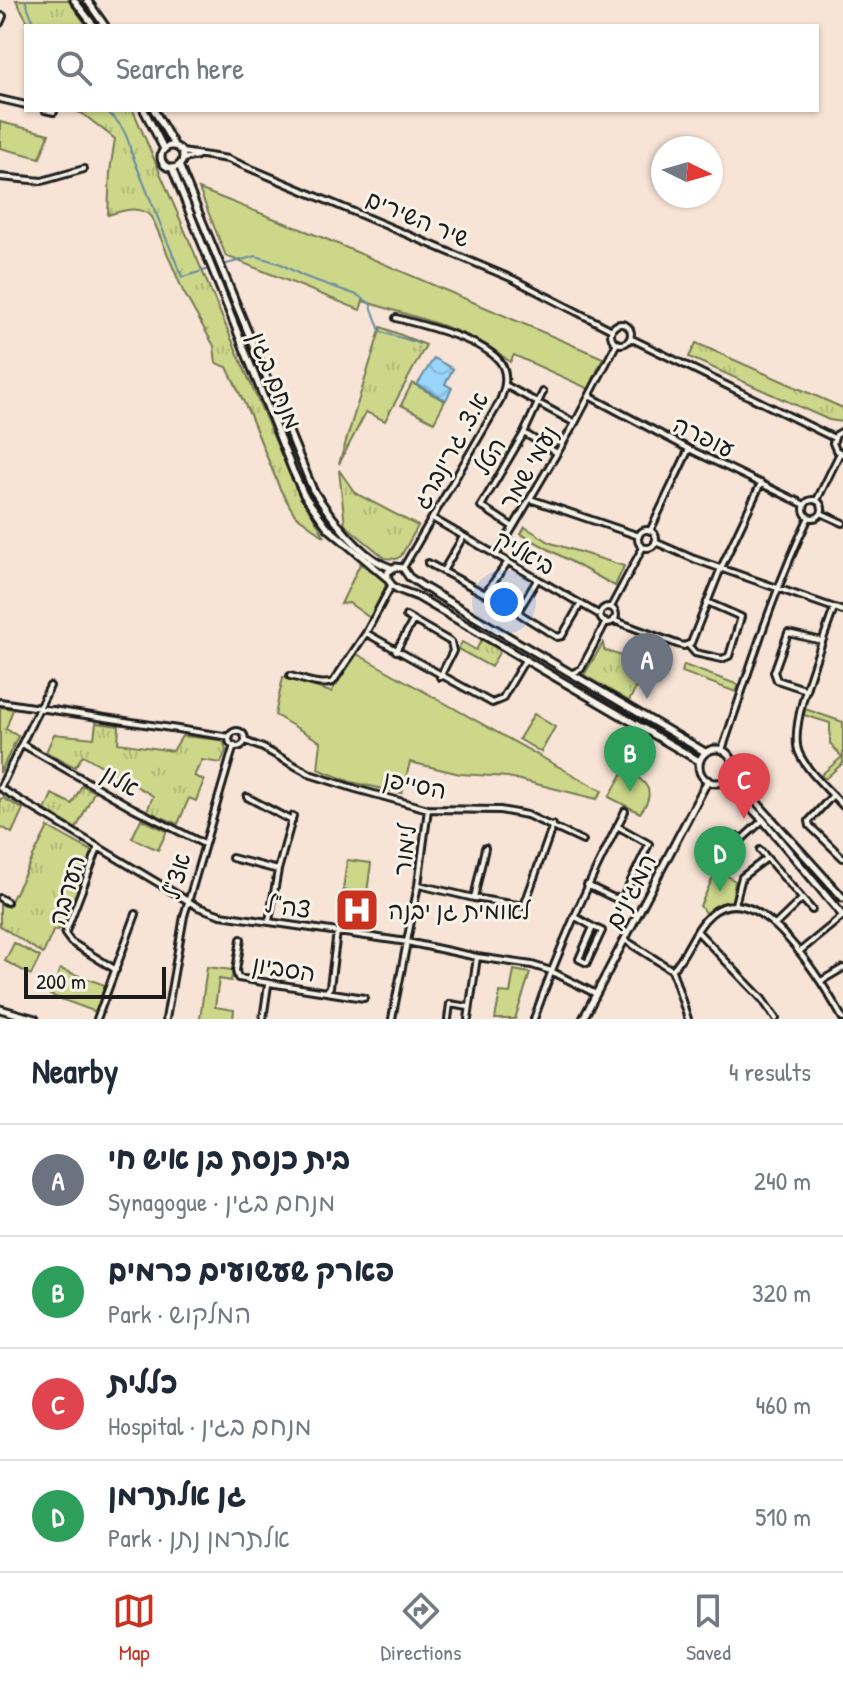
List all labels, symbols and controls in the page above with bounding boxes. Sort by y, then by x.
search box [24,24,819,112]
icon: search [52,46,96,90]
text: Search here [116,48,244,88]
north arrow [651,136,723,208]
street label: שיר השירים [361,182,475,254]
street label: מנחם בגין [242,327,310,433]
street label: א.צ. גרינברג [405,386,495,514]
street label: עופרה [668,407,740,465]
street label: נעמי שמר [491,419,565,515]
street label: הטל [465,431,513,481]
street label: ביאליק [489,522,561,582]
your location [484,582,524,622]
pin: A [621,633,673,699]
pin: B [604,726,656,792]
pin: C [718,753,770,819]
street label: אלון [96,757,146,803]
street label: הסייפן [381,762,449,806]
street label: לימור [385,821,423,878]
pin: D [694,826,746,892]
street label: המגינים [597,848,663,934]
street label: אצ"ל [155,849,197,903]
street label: הערבה [40,851,92,929]
hospital icon: לאומית גן יבנה [333,886,381,934]
street label: צה"ל [263,887,313,925]
place label: לאומית גן יבנה [388,894,532,926]
street label: הסביון [250,947,318,989]
scale bar [24,963,166,999]
text: 200 m [36,966,86,996]
text: Nearby [32,1048,118,1094]
text: 4 results [729,1054,811,1089]
text: בית כנסת בן איש חי [108,1138,350,1178]
text: A [52,1163,64,1198]
text: 240 m [754,1163,811,1198]
text: Synagogue · מנחם בגין [108,1184,335,1219]
text: פארק שעשועים כרמים [108,1250,395,1290]
text: B [51,1275,65,1310]
text: 320 m [752,1275,811,1310]
text: Park · המלקוש [108,1296,251,1331]
text: כללית [108,1362,178,1402]
text: C [51,1387,65,1422]
text: 460 m [756,1387,811,1422]
text: Hospital · מנחם בגין [108,1408,312,1443]
text: גן אלתרמן [108,1474,246,1514]
text: D [52,1499,64,1534]
text: 510 m [755,1499,811,1534]
text: Park · אלתרמן נתן [108,1520,290,1555]
tab: Map [112,1589,156,1667]
tab: Directions [381,1589,462,1667]
tab: Saved [686,1589,731,1667]

